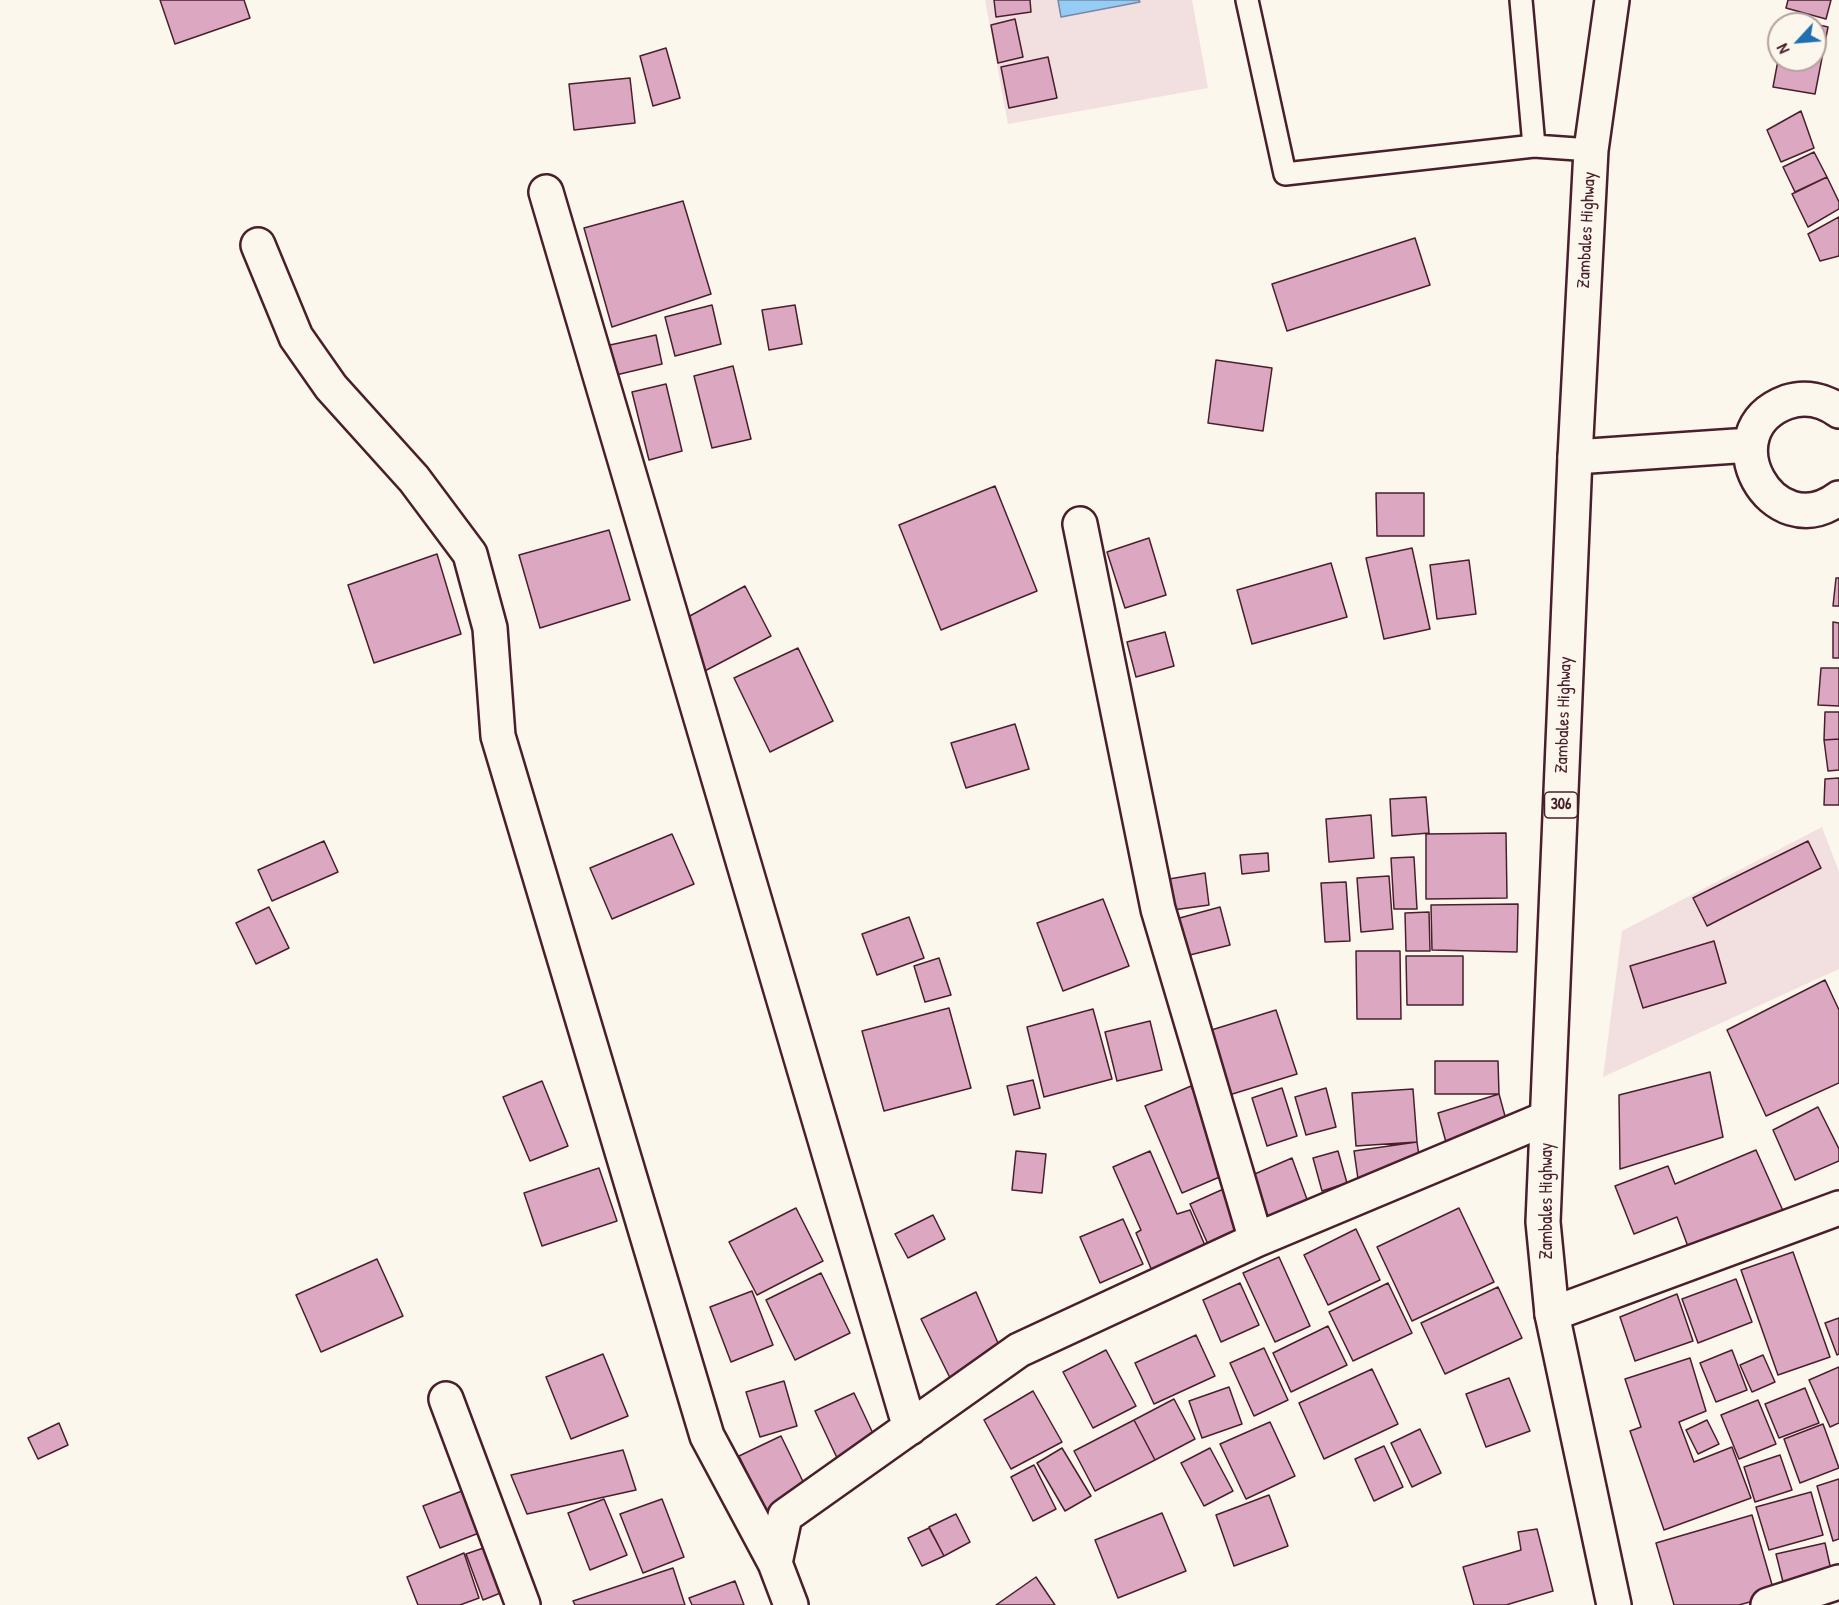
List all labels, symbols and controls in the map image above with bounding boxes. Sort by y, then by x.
north arrow [1767,12,1827,72]
text: N [1771,40,1794,58]
street label: Zambales Highway [1573,171,1601,289]
street label: Zambales Highway [1551,656,1577,774]
road number: 306 [1544,792,1578,818]
street label: Zambales Highway [1536,1143,1558,1259]

